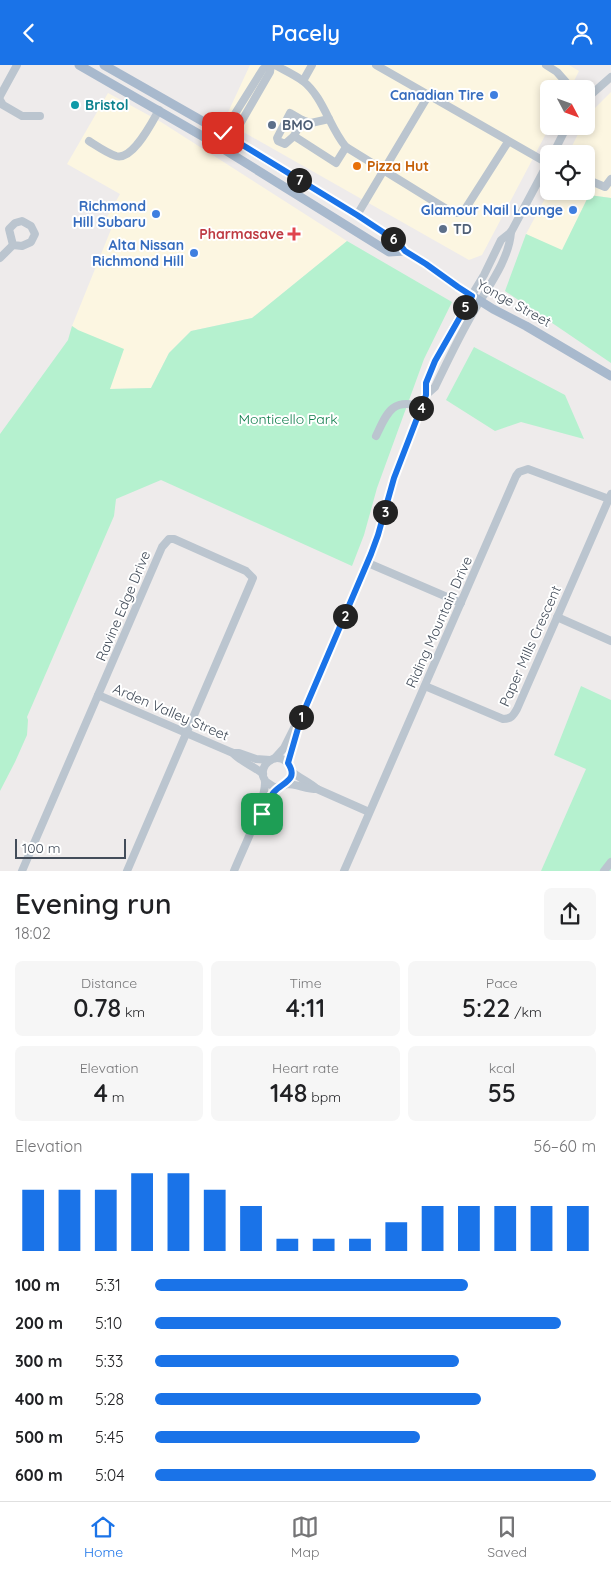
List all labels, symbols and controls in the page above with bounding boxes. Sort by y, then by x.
icon: back [15,19,43,47]
text: Pacely [271,19,340,47]
icon: person [568,19,596,47]
north arrow [540,80,595,135]
map controls [540,80,595,200]
place label: Canadian Tire [390,86,484,104]
marker: Canadian Tire [488,89,500,101]
place label: Bristol [85,96,128,114]
marker: Bristol [69,99,81,111]
pin [202,112,244,154]
place label: BMO [282,116,314,134]
icon: check [209,119,237,147]
marker: BMO [266,119,278,131]
button: locate [540,145,595,200]
place label: Pizza Hut [367,157,429,175]
marker: Pizza Hut [351,160,363,172]
pin: 7 [286,167,312,193]
text: 7 [296,171,303,189]
place label: Richmond Hill Subaru [73,197,146,231]
place label: Glamour Nail Lounge [421,201,563,219]
marker: Glamour Nail Lounge [567,204,579,216]
marker: Richmond Hill Subaru [150,208,162,220]
place label: TD [453,220,472,238]
marker: TD [437,223,449,235]
place label: Pharmasave [199,225,284,243]
pin: 6 [380,227,406,251]
marker: Pharmasave [288,228,300,240]
text: 6 [390,230,397,248]
place label: Alta Nissan Richmond Hill [92,236,184,270]
marker: Alta Nissan Richmond Hill [188,247,200,259]
street label: Yonge Street [474,275,555,331]
pin: 5 [452,295,478,319]
text: 5 [461,298,470,316]
pin: 4 [408,395,434,421]
text: 4 [417,399,426,417]
park label: Monticello Park [238,410,338,428]
pin: 3 [372,499,398,525]
text: 3 [382,503,389,521]
street label: Ravine Edge Drive [92,548,154,664]
street label: Riding Mountain Drive [402,553,476,691]
street label: Paper Mills Crescent [495,583,565,709]
pin: 2 [332,603,358,629]
text: 2 [342,607,349,625]
street label: Arden Valley Street [110,679,232,745]
pin: 1 [288,705,314,729]
text: 1 [299,708,304,726]
pin [241,793,283,835]
icon: arrive [248,800,276,828]
scale bar [15,836,126,859]
text: 100 m [22,839,60,857]
text: Evening run [15,886,172,921]
button: share [544,888,596,940]
text: 18:02 [15,923,51,943]
text: Distance [81,974,137,992]
text: Time [289,974,322,992]
text: Pace [486,974,518,992]
text: 0.78 [73,992,121,1023]
text: 4:11 [286,992,325,1023]
text: 5:22 [462,992,510,1023]
text: km [121,1003,145,1021]
text: /km [510,1003,542,1021]
text: Elevation [80,1059,139,1077]
text: Heart rate [272,1059,339,1077]
text: kcal [489,1059,515,1077]
text: 4 [94,1077,108,1108]
text: 148 [270,1077,307,1108]
text: 55 [488,1077,516,1108]
text: m [108,1088,125,1106]
text: bpm [307,1088,341,1106]
text: Elevation [15,1136,82,1156]
text: 56–60 m [533,1136,596,1156]
text: 100 m [15,1275,60,1295]
text: 5:31 [95,1275,121,1295]
text: 200 m [15,1313,63,1333]
text: 5:10 [95,1313,122,1333]
text: 300 m [15,1351,62,1371]
text: 5:33 [95,1351,123,1371]
text: 400 m [15,1389,63,1409]
text: 5:28 [95,1389,124,1409]
text: 500 m [15,1427,63,1447]
text: 5:45 [95,1427,124,1447]
text: 600 m [15,1465,63,1485]
text: 5:04 [95,1465,125,1485]
tab: Home [84,1513,123,1561]
tab: Map [291,1513,319,1561]
tab: Saved [487,1513,527,1561]

